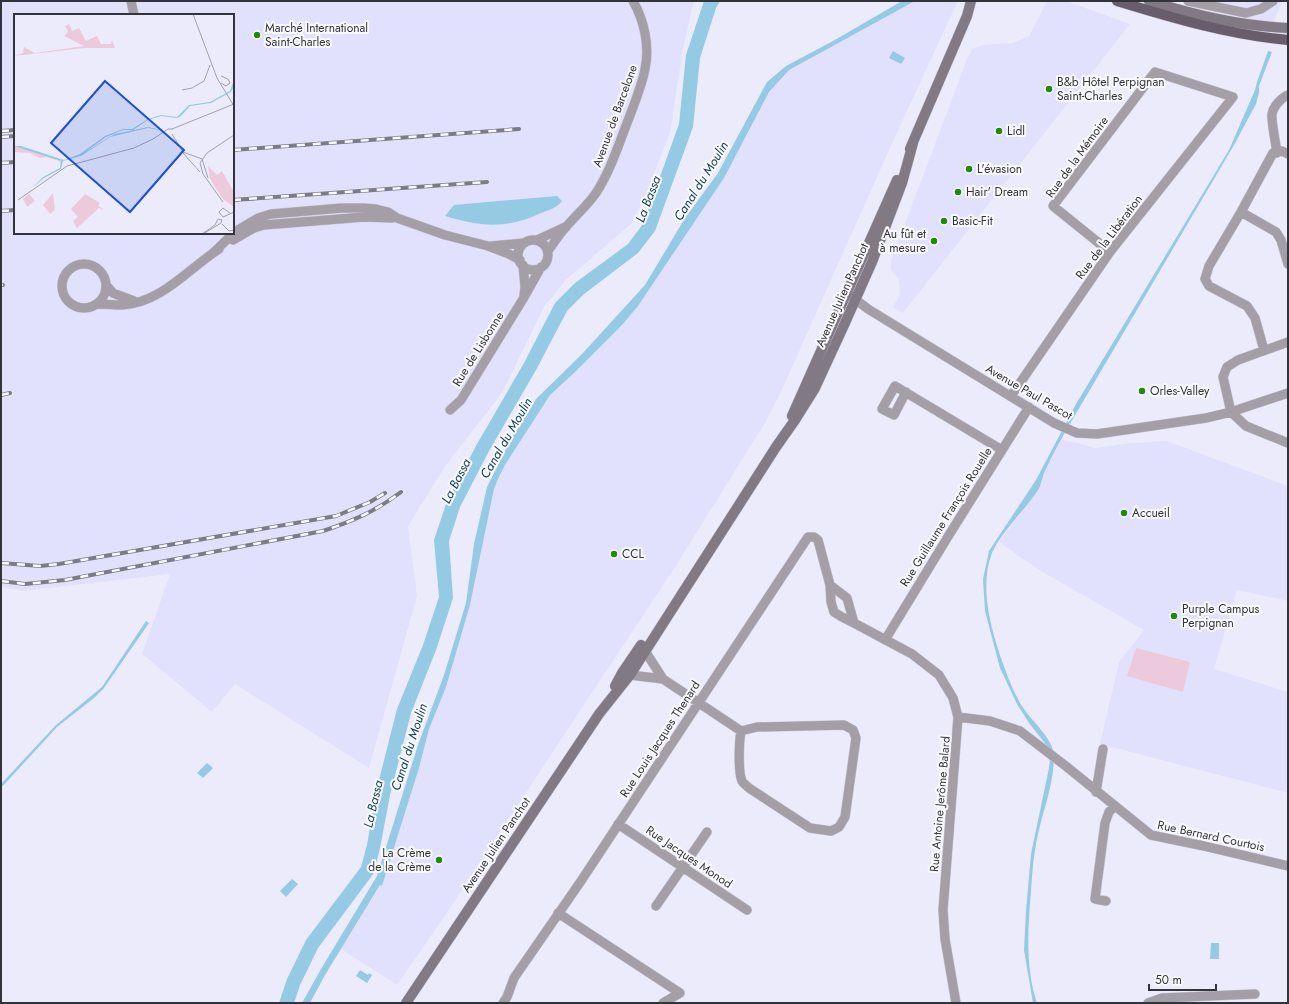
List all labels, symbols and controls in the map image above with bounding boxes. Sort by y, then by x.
inset map [14,14,234,234]
place label: Marché International Saint-Charles [265,19,368,51]
marker: Marché International Saint-Charles [252,30,262,40]
street label: Avenue de Barcelone [588,62,642,170]
place label: B&b Hôtel Perpignan Saint-Charles [1057,73,1164,105]
marker: B&b Hôtel Perpignan Saint-Charles [1044,84,1054,94]
street label: Rue de la Mémoire [1041,113,1113,201]
place label: Lidl [1007,122,1025,140]
marker: Lidl [994,126,1004,136]
water label: Canal du Moulin [669,137,733,224]
place label: L'évasion [977,160,1022,178]
marker: L'évasion [964,164,974,174]
water label: La Bassa [630,173,666,225]
place label: Hair' Dream [966,183,1028,201]
marker: Hair' Dream [953,187,963,197]
street label: Rue de la Libération [1071,191,1147,283]
place label: Basic-Fit [952,212,993,230]
marker: Basic-Fit [939,216,949,226]
place label: Au fût et à mesure [880,225,926,257]
marker: Au fût et à mesure [929,236,939,246]
street label: Avenue Julien Panchot [811,240,873,350]
street label: Rue de Lisbonne [448,308,508,390]
street label: Avenue Paul Pascot [982,360,1076,424]
place label: Orles-Valley [1150,382,1210,400]
marker: Orles-Valley [1137,386,1147,396]
water label: Canal du Moulin [475,394,537,482]
street label: Rue Guillaume François Rouelle [896,444,996,590]
water label: La Bassa [437,455,475,507]
place label: Accueil [1132,504,1170,522]
marker: Accueil [1119,508,1129,518]
place label: CCL [622,545,644,563]
marker: CCL [609,549,619,559]
place label: Purple Campus Perpignan [1182,600,1260,632]
marker: Purple Campus Perpignan [1169,611,1179,621]
street label: Rue Louis Jacques Thenard [615,677,705,801]
water label: Canal du Moulin [386,701,432,793]
street label: Rue Antoine Jerôme Balard [925,735,955,873]
water label: La Bassa [358,778,388,830]
street label: Avenue Julien Panchot [457,793,535,896]
street label: Rue Bernard Courtois [1156,816,1266,856]
street label: Rue Jacques Monod [642,821,736,893]
place label: La Crème de la Crème [368,844,431,876]
marker: La Crème de la Crème [434,855,444,865]
scale bar [1149,966,1216,992]
text: 50 m [1155,971,1182,989]

